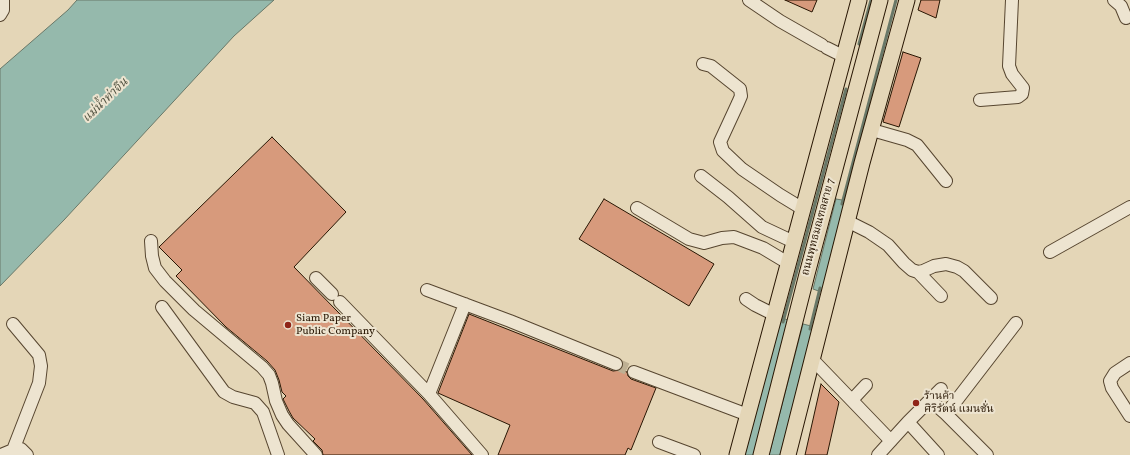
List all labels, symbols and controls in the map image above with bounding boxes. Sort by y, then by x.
water label: แม่น้ำท่าจีน [80,76,132,126]
street label: ถนนพุทธมณฑลสาย 7 [800,177,838,277]
place label: Siam Paper Public Company [296,312,375,338]
marker: Siam Paper Public Company [283,320,293,330]
place label: ร้านค้า ศิริรัตน์ แมนชั่น [924,390,994,416]
marker: ร้านค้า ศิริรัตน์ แมนชั่น [911,398,921,408]

